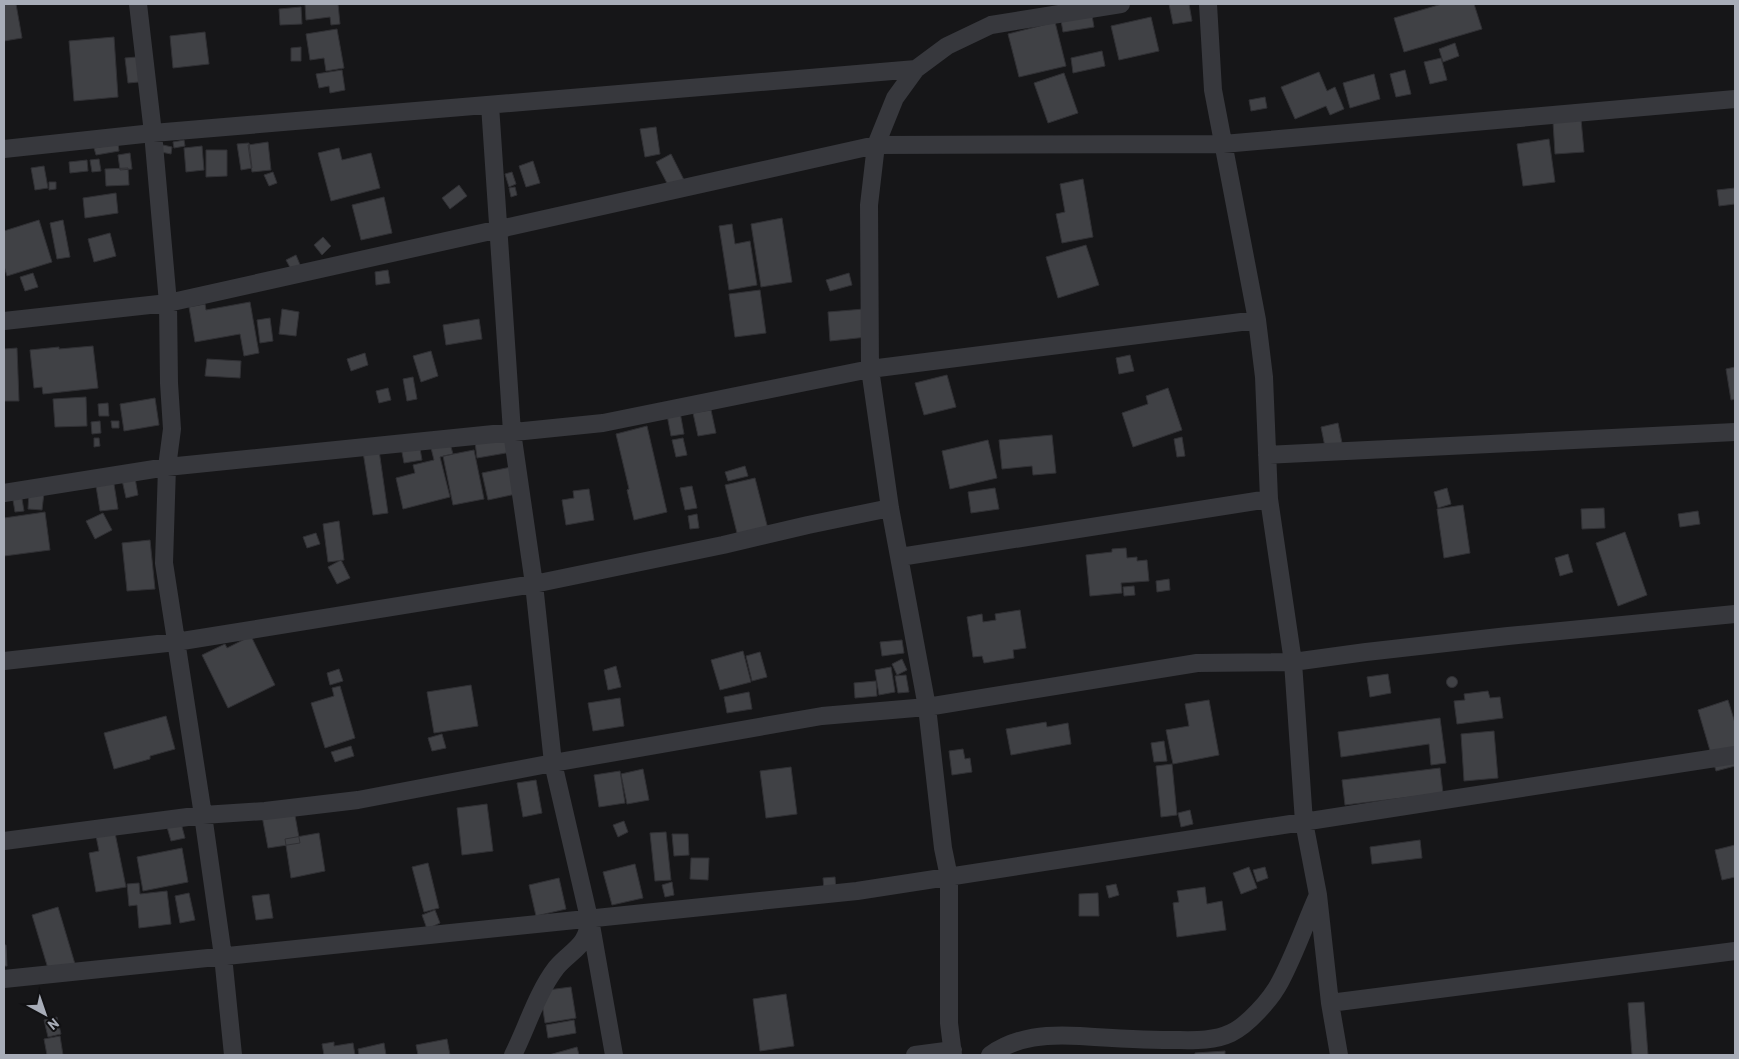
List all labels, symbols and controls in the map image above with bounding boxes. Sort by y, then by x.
north arrow [20,989,70,1039]
text: N [45,1015,63,1034]

